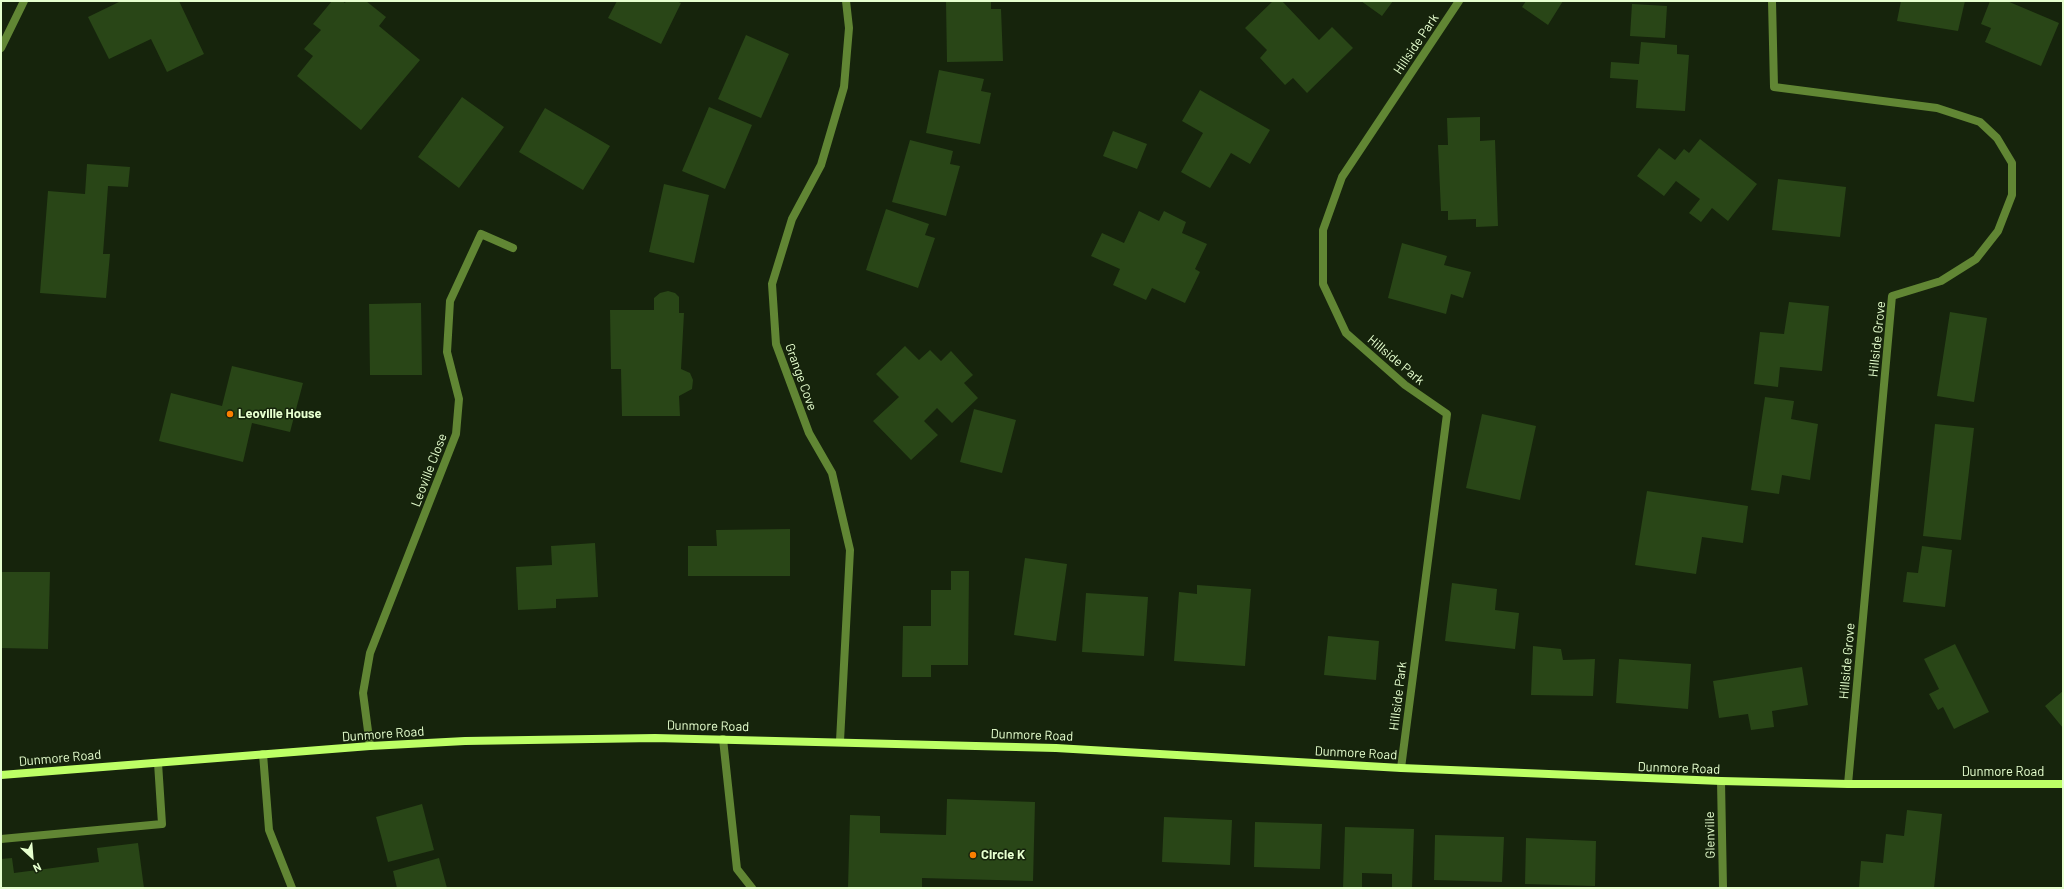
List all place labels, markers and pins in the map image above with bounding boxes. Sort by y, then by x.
place label: Leoville House [238,406,322,422]
marker: Leoville House [225,409,235,419]
place label: Circle K [981,847,1025,863]
marker: Circle K [968,850,978,860]

